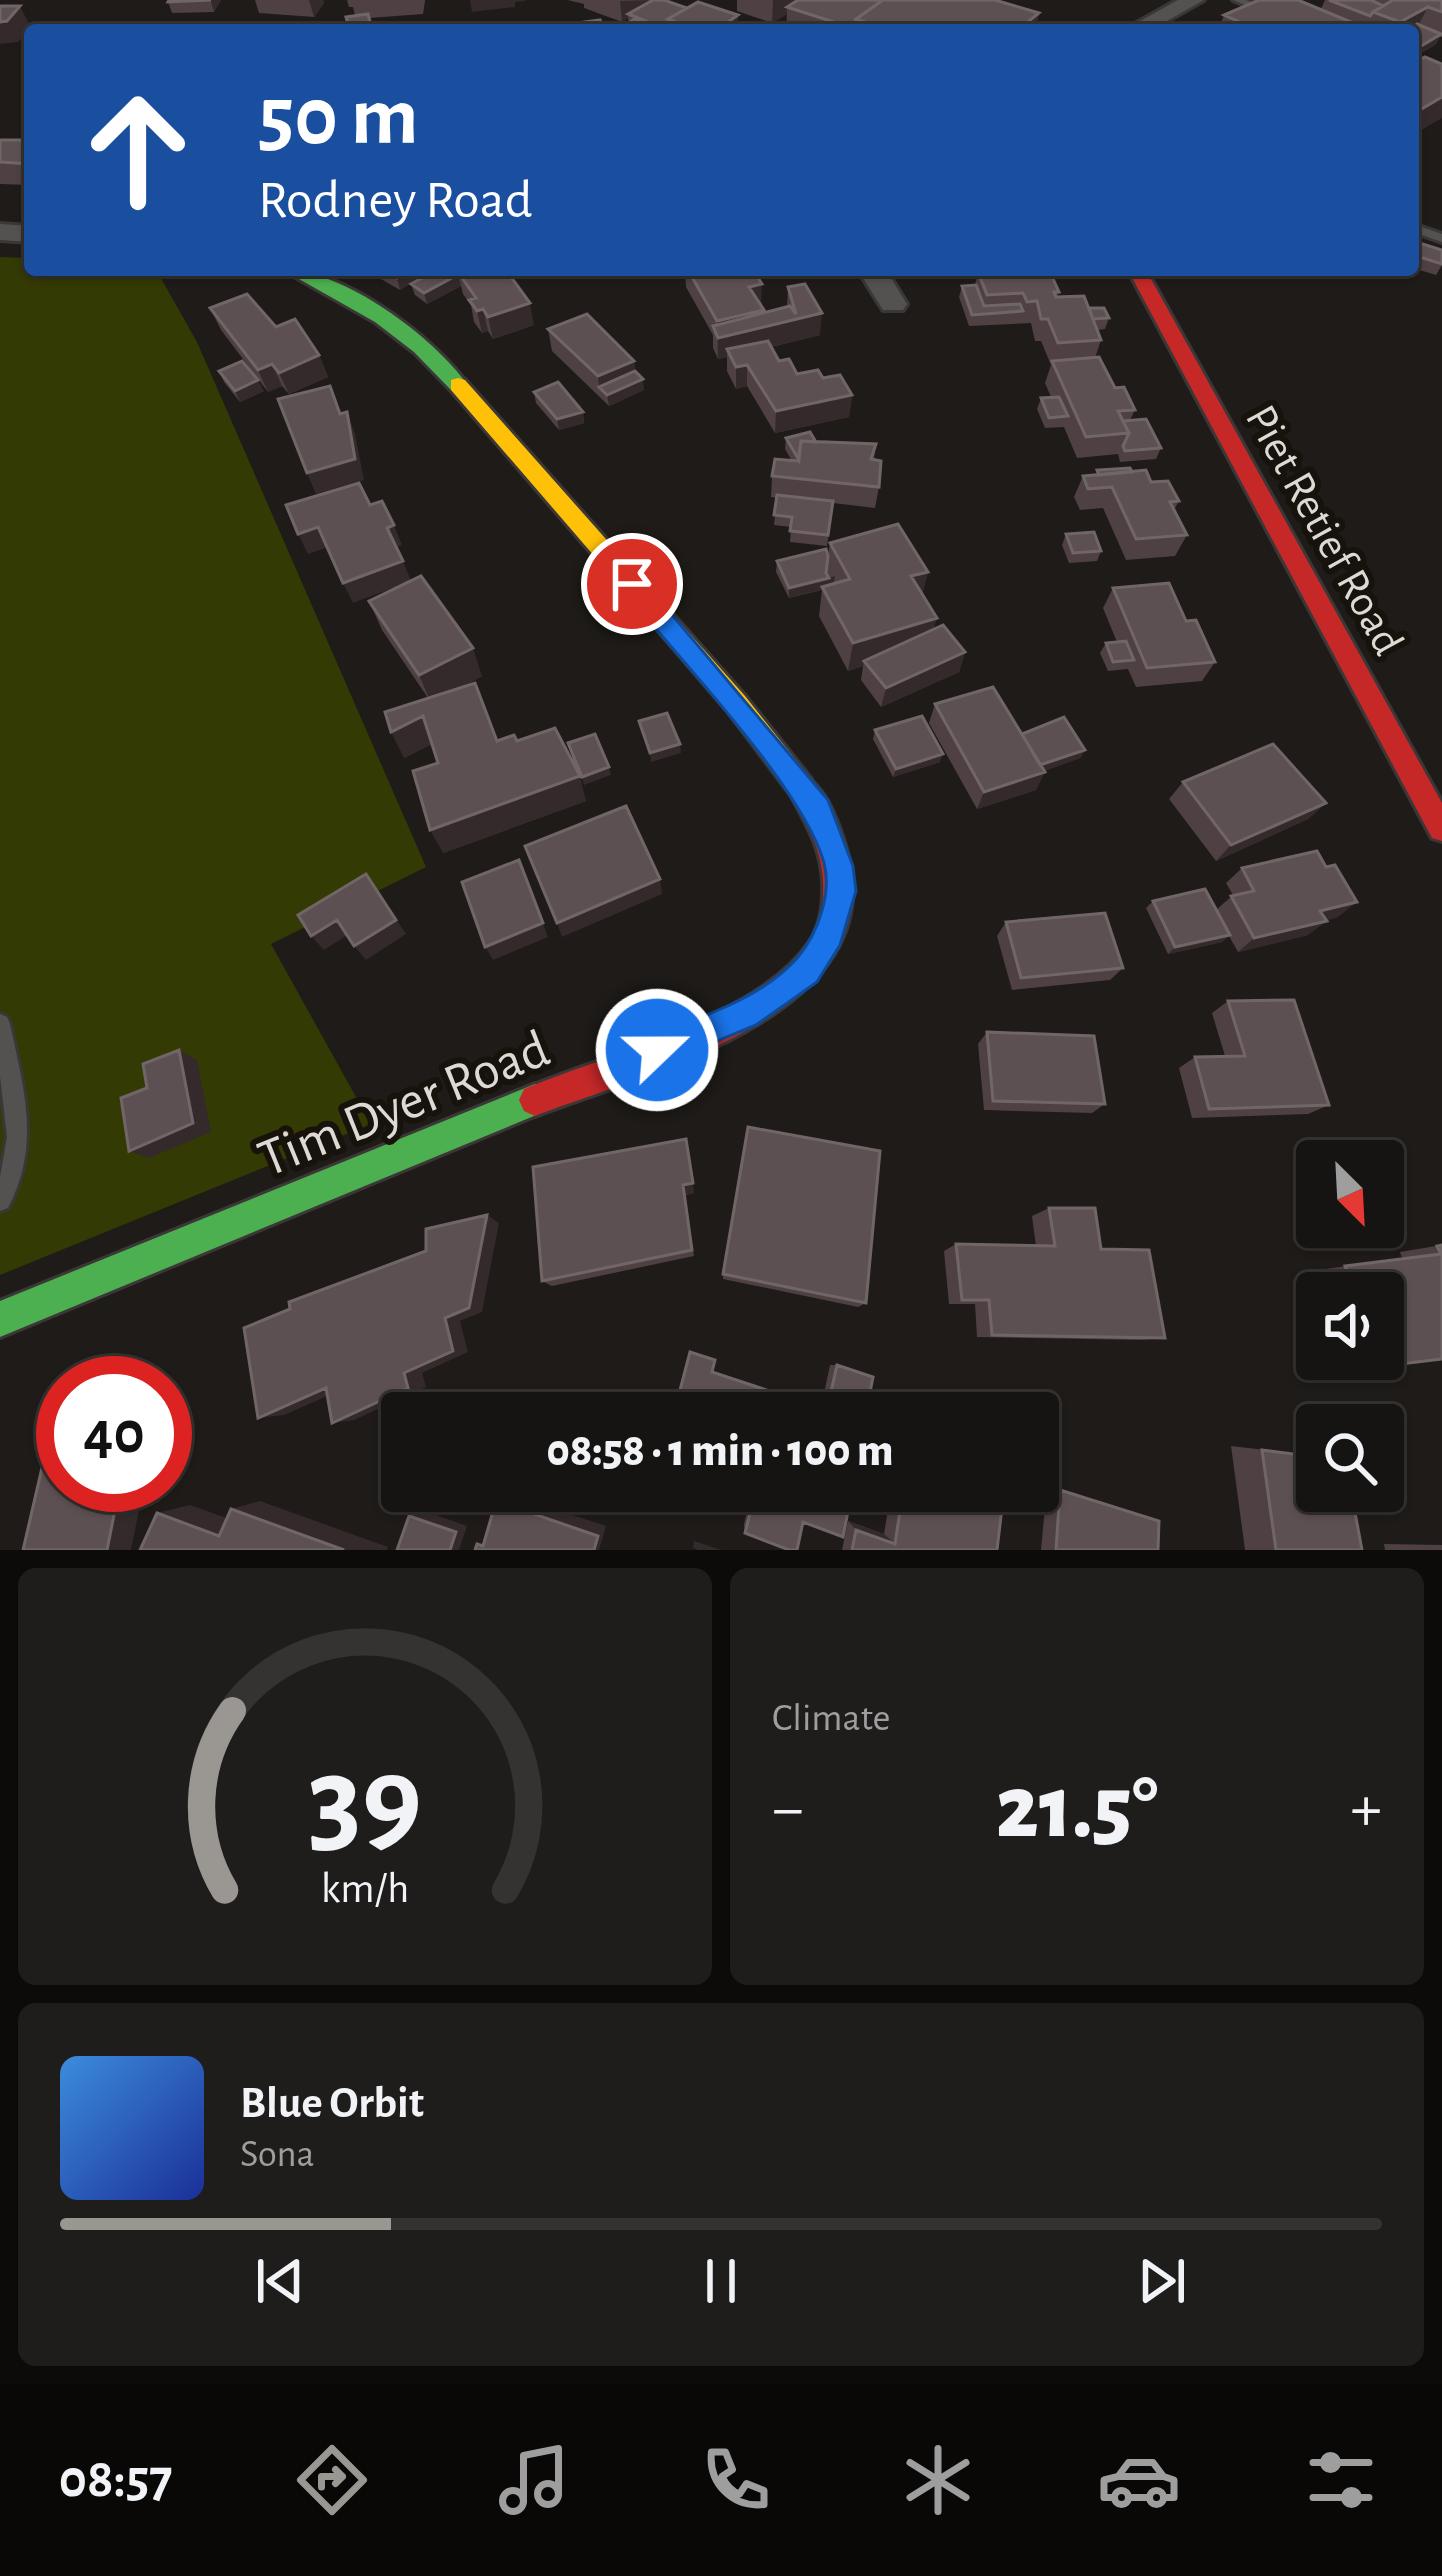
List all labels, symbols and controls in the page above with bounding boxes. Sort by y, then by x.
icon: ahead [60,72,216,228]
text: 50 m [258,76,419,160]
text: Rodney Road [258,174,533,228]
street label: Piet Retief Road [1237,398,1411,662]
pin [581,533,683,635]
icon: arrive [599,551,665,617]
position arrow [594,987,720,1113]
street label: Tim Dyer Road [251,1022,557,1187]
north arrow [1296,1140,1404,1248]
map controls [1296,1140,1404,1512]
button: sound [1296,1272,1404,1380]
speed limit sign: 40 [36,1356,192,1512]
button: search [1296,1404,1404,1512]
text: 08:58 · 1 min · 100 m [546,1429,894,1474]
text: Climate [772,1699,890,1738]
text: 39 [308,1739,422,1864]
text: 21.5° [996,1764,1158,1854]
text: − [772,1776,804,1842]
text: + [1350,1776,1382,1842]
text: km/h [321,1867,409,1910]
text: Blue Orbit [240,2081,424,2126]
text: Sona [240,2135,315,2174]
icon: previous [247,2248,313,2314]
icon: pause [688,2248,754,2314]
icon: next [1129,2248,1195,2314]
icon: directions [290,2438,374,2522]
icon: music [492,2438,576,2522]
icon: phone [694,2438,778,2522]
icon: climate [896,2438,980,2522]
icon: car [1097,2438,1181,2522]
icon: filters [1299,2438,1383,2522]
text: 08:57 [59,2453,173,2507]

